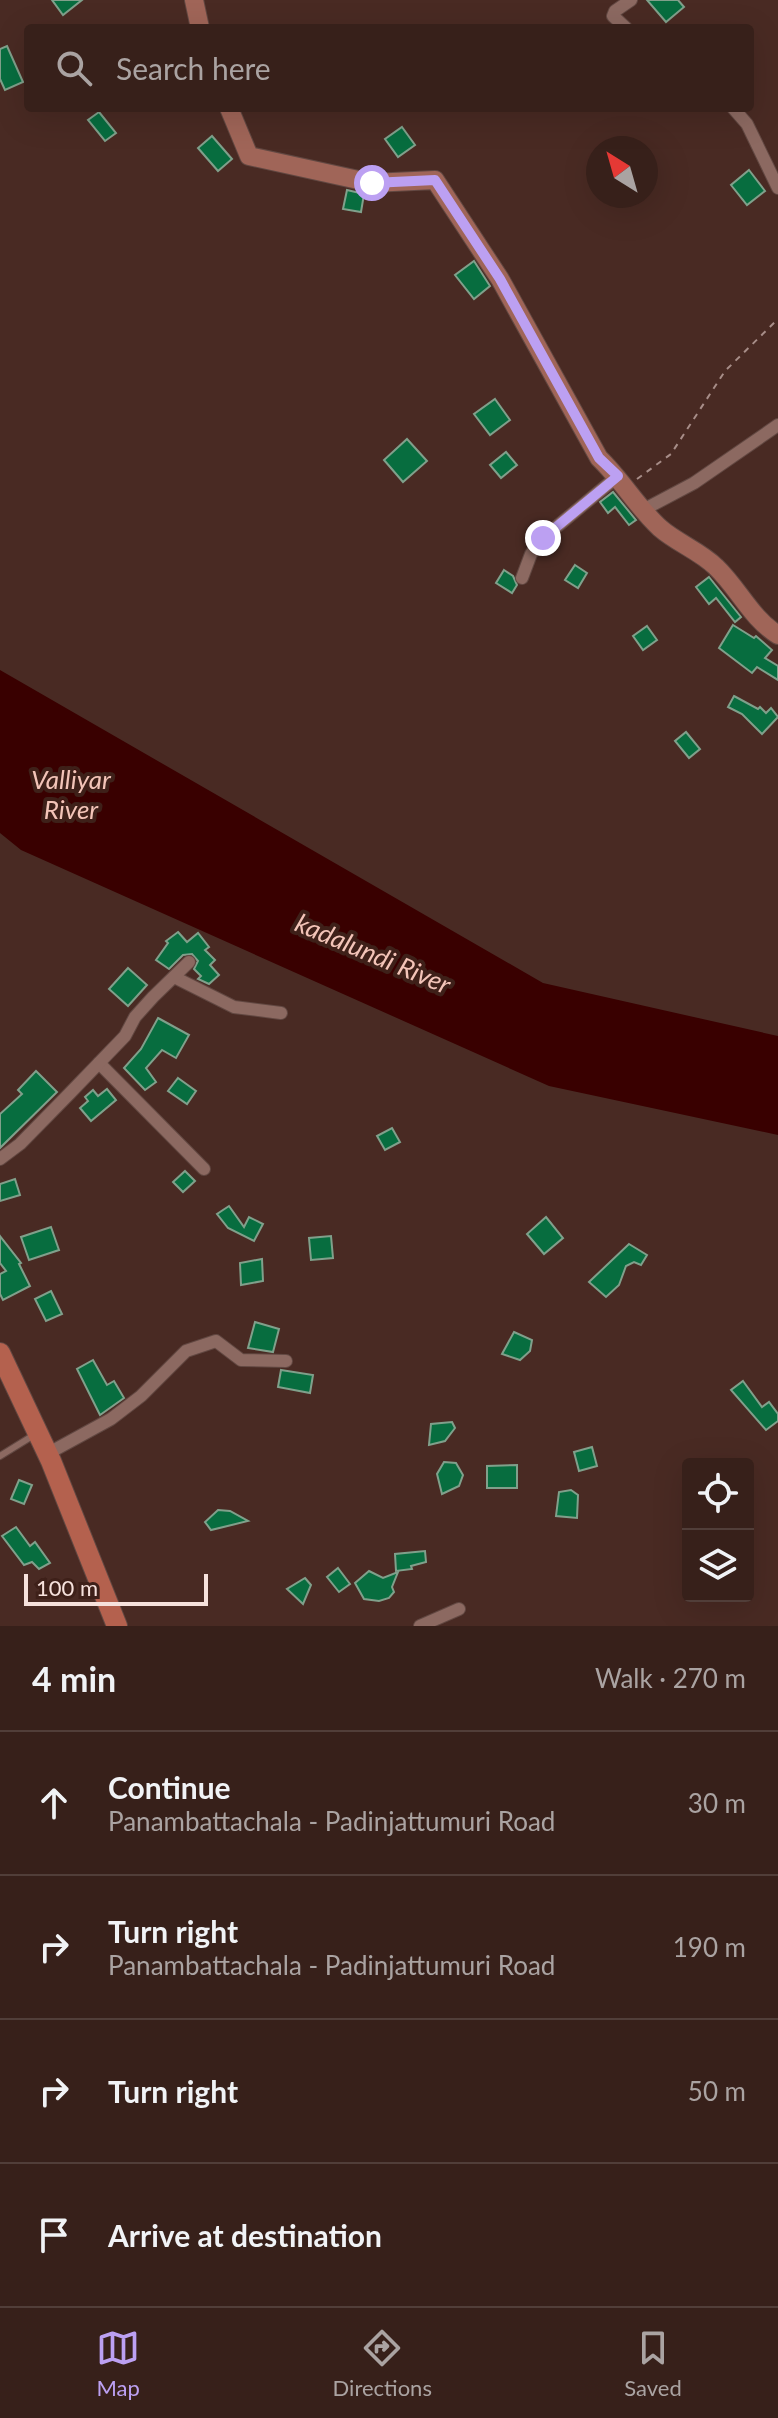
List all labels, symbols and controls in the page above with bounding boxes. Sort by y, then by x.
search box [24,24,754,112]
icon: search [52,46,96,90]
text: Search here [116,50,271,86]
north arrow [586,136,658,208]
route start [354,165,390,201]
route end [525,520,561,556]
water label: Valliyar River [31,763,112,825]
water label: kadalundi River [291,906,457,1001]
map controls [682,1458,754,1602]
button: locate [682,1458,754,1530]
button: layers [682,1530,754,1602]
scale bar [24,1570,208,1606]
text: 100 m [36,1574,98,1601]
text: 4 min [32,1658,116,1699]
text: Walk · 270 m [595,1662,746,1694]
text: Continue [108,1769,231,1805]
icon: ahead [32,1781,76,1825]
text: 30 m [688,1787,746,1819]
text: Panambattachala - Padinjattumuri Road [108,1805,555,1837]
text: Turn right [108,1913,238,1949]
icon: right [32,1925,76,1969]
text: 190 m [673,1931,746,1963]
text: Panambattachala - Padinjattumuri Road [108,1949,555,1981]
icon: right [32,2069,76,2113]
text: Turn right [108,2073,238,2109]
text: 50 m [688,2075,746,2107]
icon: arrive [32,2213,76,2257]
text: Arrive at destination [108,2217,382,2253]
tab: Map [96,2326,140,2401]
tab: Directions [333,2326,432,2401]
tab: Saved [624,2326,682,2401]

